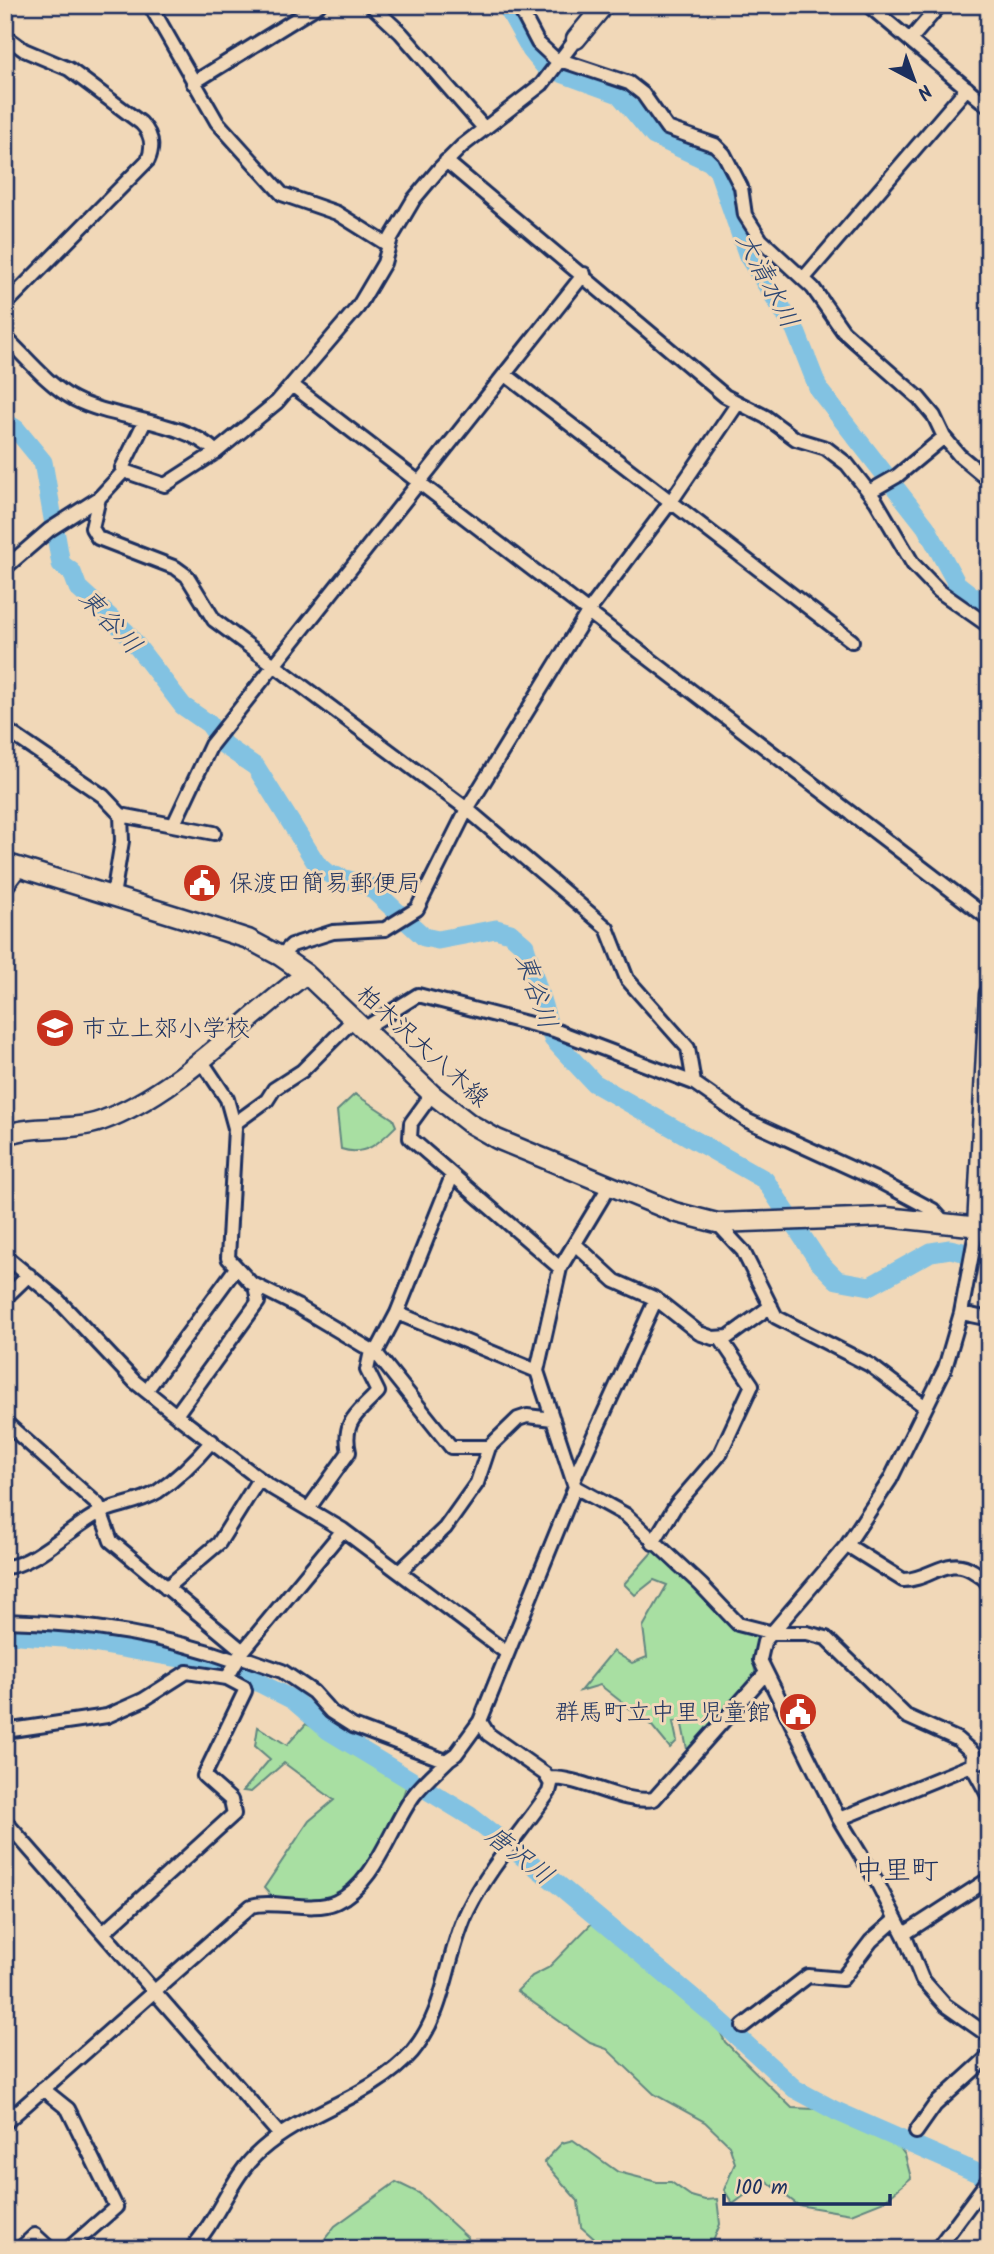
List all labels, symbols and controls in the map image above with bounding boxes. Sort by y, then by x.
north arrow [878,46,948,116]
text: N [909,76,938,107]
water label: 大清水川 [723,225,809,337]
water label: 東谷川 [68,580,151,665]
public building icon: 保渡田簡易郵便局 [181,862,223,904]
place label: 保渡田簡易郵便局 [229,865,421,904]
water label: 東谷川 [503,948,568,1035]
street label: 柏木沢大八木線 [347,976,497,1118]
school or university icon: 市立上郊小学校 [34,1007,76,1049]
place label: 市立上郊小学校 [82,1010,250,1049]
public building icon: 群馬町立中里児童館 [777,1691,819,1733]
place label: 群馬町立中里児童館 [555,1694,771,1733]
water label: 唐沢川 [475,1816,562,1897]
district label: 中里町 [855,1849,939,1894]
scale bar [724,2163,891,2207]
text: 100 m [735,2172,788,2205]

